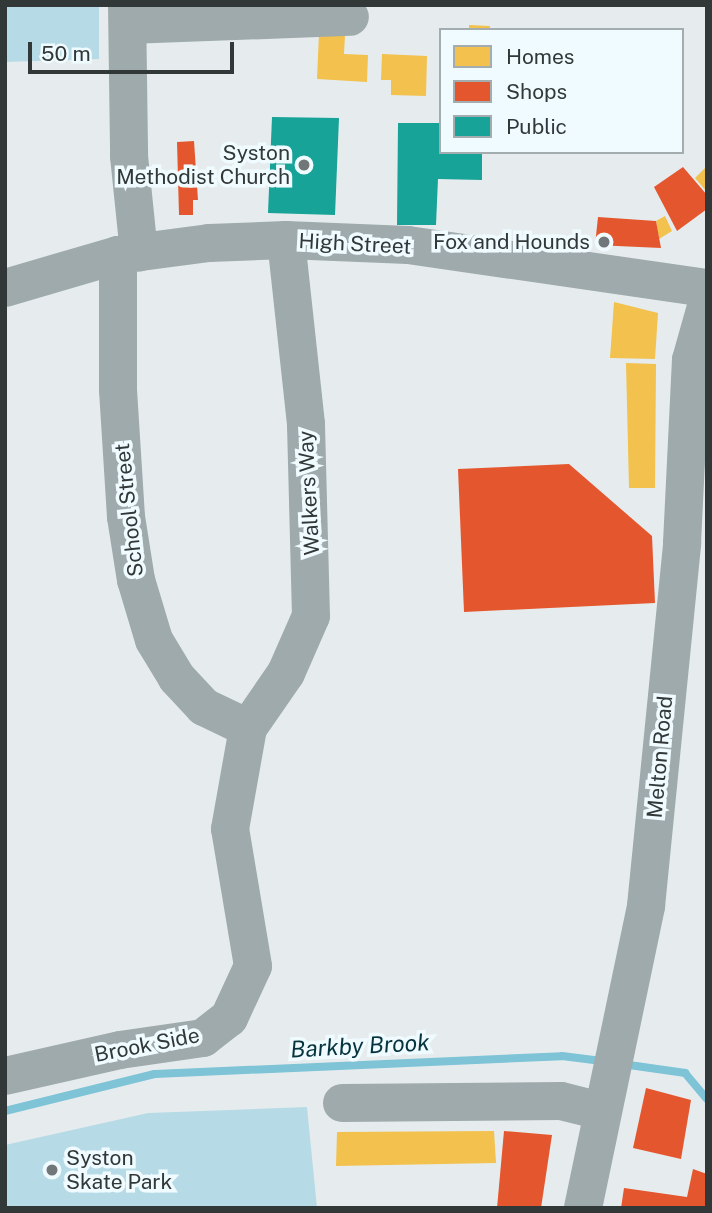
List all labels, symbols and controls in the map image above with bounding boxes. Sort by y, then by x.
scale bar [32,28,238,72]
legend [439,28,684,154]
text: 50 m [41,41,91,66]
text: Homes [506,44,574,69]
text: Shops [506,79,567,104]
text: Public [506,114,567,139]
place label: Syston Methodist Church [116,140,290,190]
marker: Syston Methodist Church [296,157,312,173]
street label: High Street [298,228,412,260]
place label: Fox and Hounds [433,229,590,255]
marker: Fox and Hounds [596,234,612,250]
street label: Walkers Way [293,430,325,556]
street label: School Street [109,442,149,578]
street label: Melton Road [642,695,678,819]
street label: Brook Side [92,1022,202,1068]
water label: Barkby Brook [290,1029,430,1063]
place label: Syston Skate Park [66,1145,172,1195]
marker: Syston Skate Park [44,1162,60,1178]

